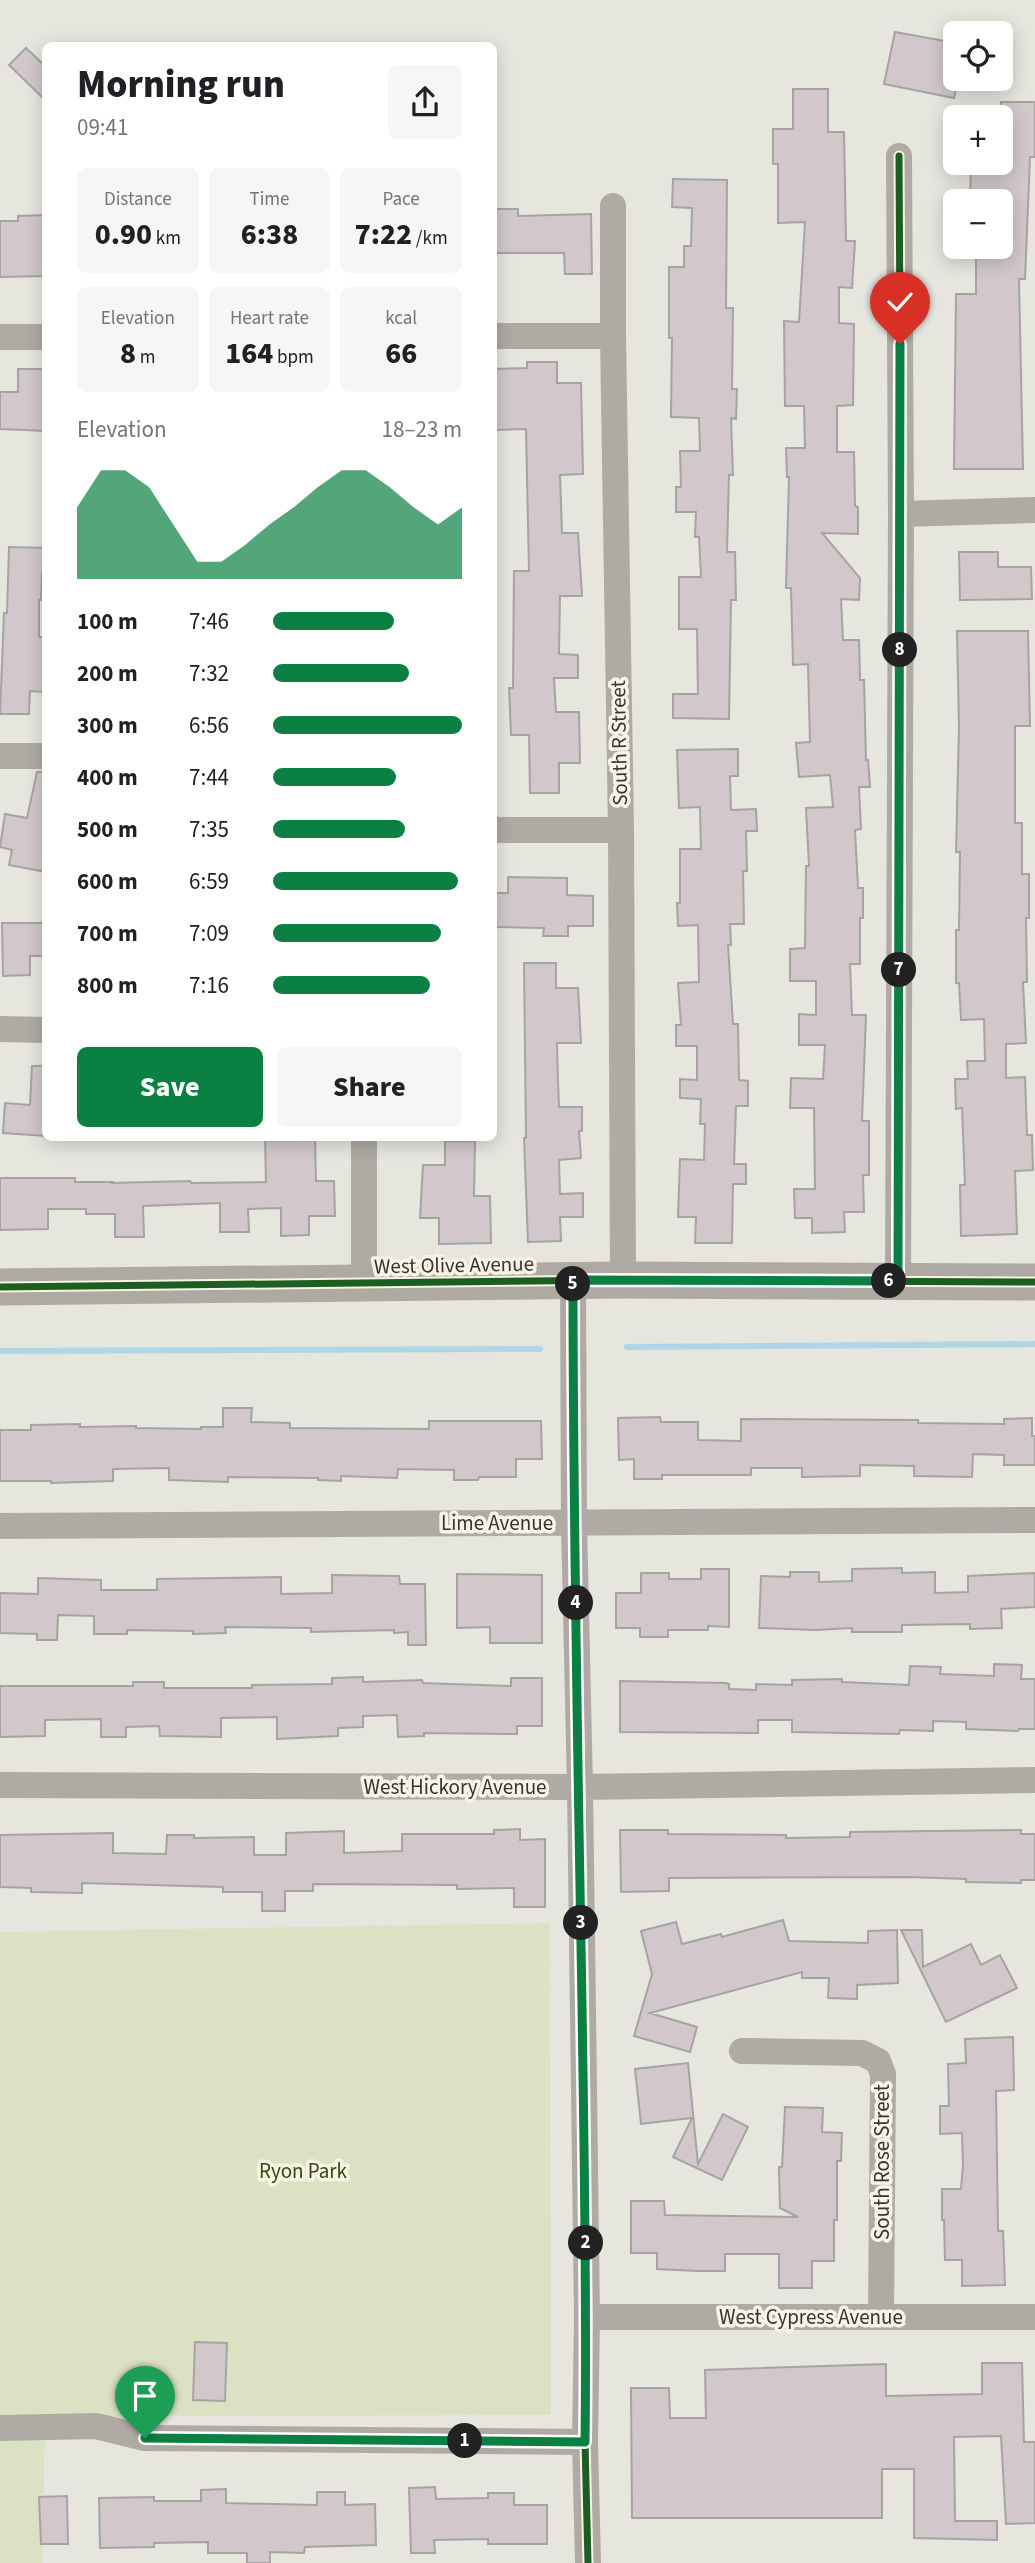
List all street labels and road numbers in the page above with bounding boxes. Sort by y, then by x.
street label: South R Street [603,680,635,806]
street label: West Olive Avenue [374,1249,534,1281]
street label: Lime Avenue [441,1508,553,1538]
street label: West Hickory Avenue [364,1772,546,1802]
street label: South Rose Street [867,2084,897,2240]
street label: West Cypress Avenue [719,2302,903,2332]

